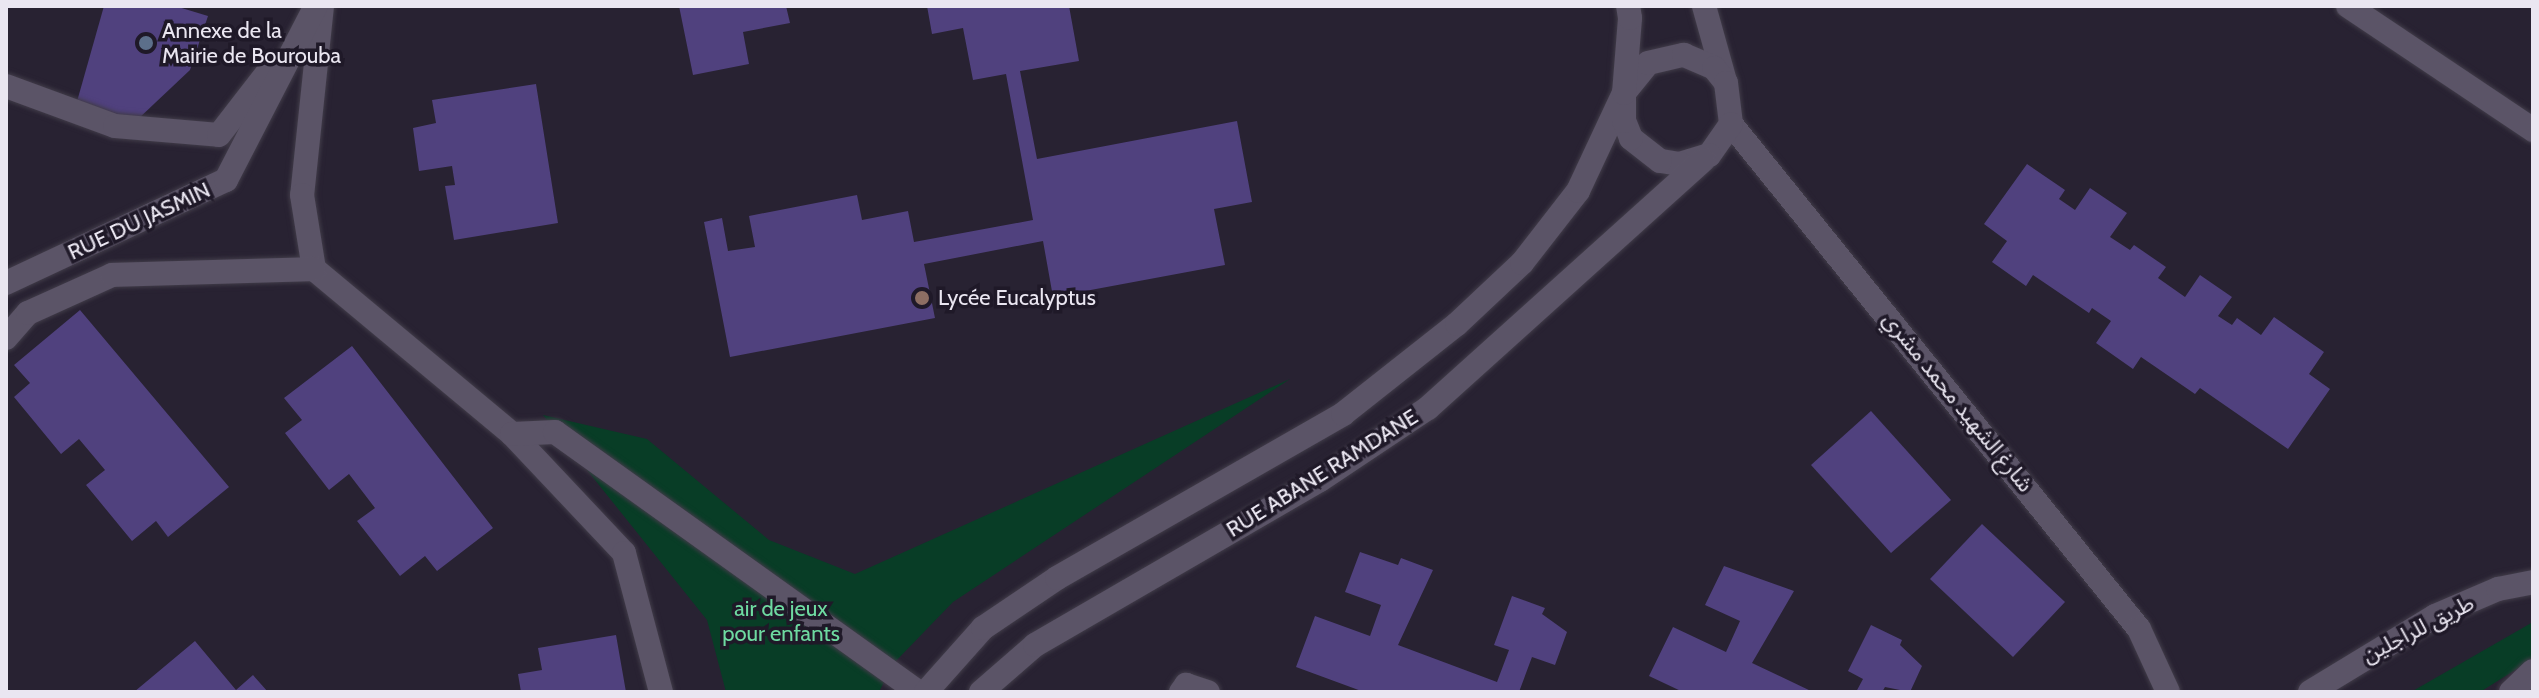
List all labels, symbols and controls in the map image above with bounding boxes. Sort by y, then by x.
place label: Annexe de la Mairie de Bourouba [162,17,341,68]
marker: Annexe de la Mairie de Bourouba [137,34,155,52]
street label: RUE DU JASMIN [64,176,214,266]
place label: Lycée Eucalyptus [938,285,1096,311]
marker: Lycée Eucalyptus [913,289,931,307]
street label: شارغ الشهيد محمد مشري [1877,307,2039,497]
street label: RUE ABANE RAMDANE [1221,403,1423,543]
street label: طريق للراجلين [2358,590,2478,668]
park label: air de jeux pour enfants [722,595,840,646]

